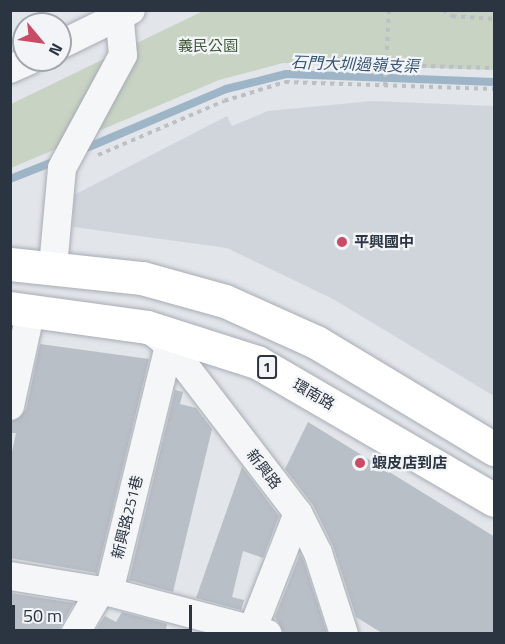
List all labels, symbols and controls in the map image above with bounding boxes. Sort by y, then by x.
north arrow [12,12,72,72]
park label: 義民公園 [178,37,238,55]
text: N [43,39,69,60]
water label: 石門大圳過嶺支渠 [291,52,419,76]
place label: 平興國中 [354,233,414,251]
marker: 平興國中 [335,235,349,249]
road number: 1 [256,356,278,378]
street label: 環南路 [290,375,338,413]
street label: 新興路 [243,446,285,492]
place label: 蝦皮店到店 [372,454,447,472]
marker: 蝦皮店到店 [353,456,367,470]
street label: 新興路251巷 [108,473,146,561]
scale bar [15,593,195,631]
text: 50 m [23,602,62,629]

